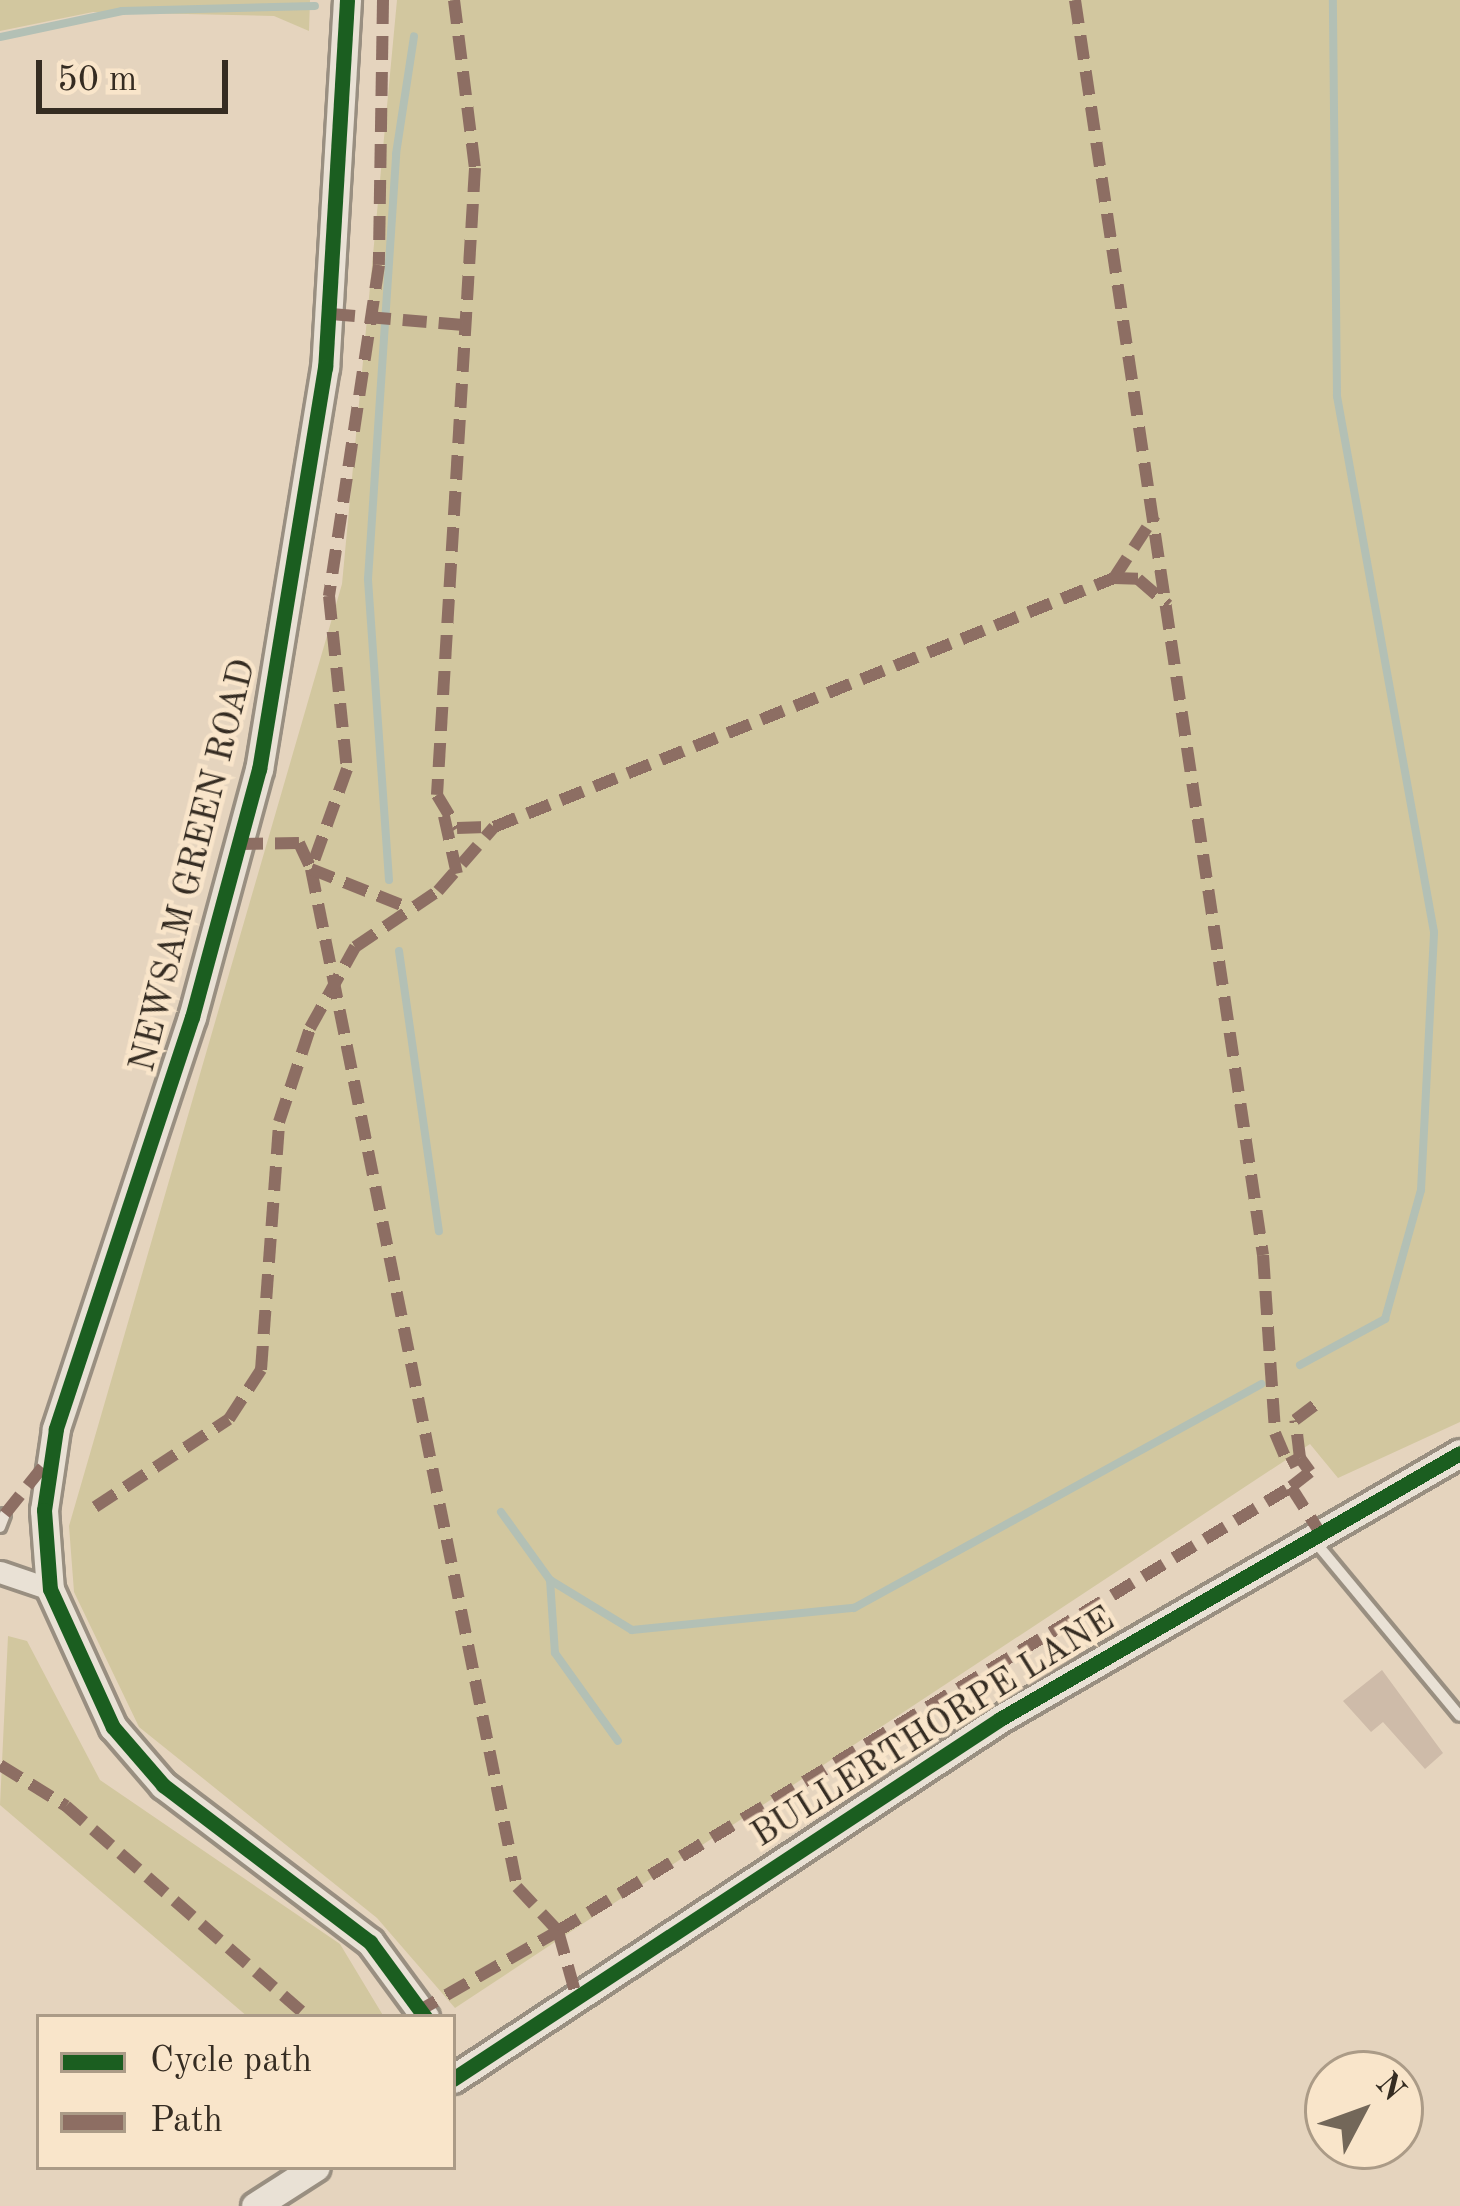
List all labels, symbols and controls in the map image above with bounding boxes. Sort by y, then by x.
scale bar [42,36,234,110]
text: 50 m [57,63,137,99]
street label: NEWSAM GREEN ROAD [123,655,267,1077]
street label: BULLERTHORPE LANE [745,1600,1123,1858]
legend [36,2014,456,2170]
text: Cycle path [150,2044,312,2080]
north arrow [1304,2050,1424,2170]
text: N [1369,2068,1410,2108]
text: Path [150,2104,223,2140]

